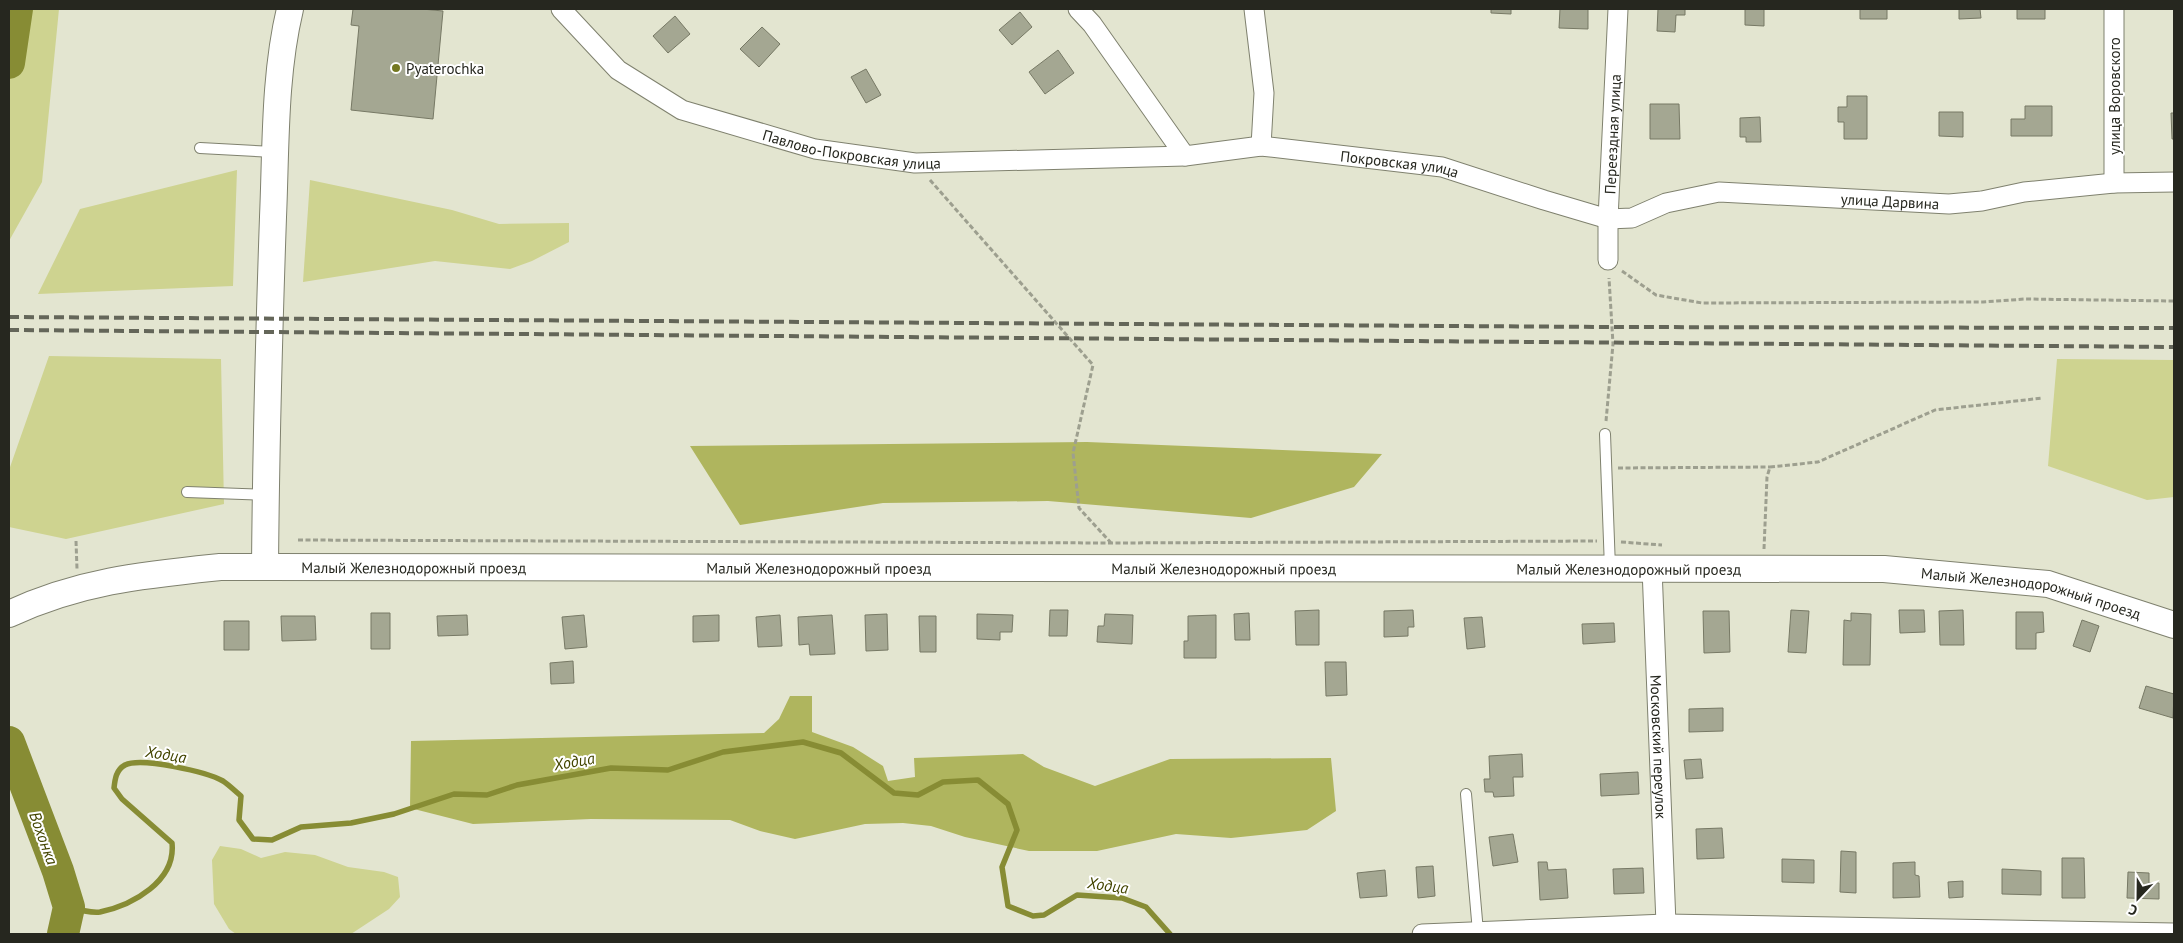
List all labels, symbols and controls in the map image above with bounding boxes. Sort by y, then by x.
street label: улица Воровского [2105,37,2124,155]
place label: Pyaterochka [406,59,484,78]
marker: Pyaterochka [390,62,402,74]
street label: Переездная улица [1600,74,1624,195]
street label: Павлово-Покровская улица [760,125,941,173]
street label: Покровская улица [1339,146,1461,181]
street label: улица Дарвина [1840,189,1940,213]
street label: Малый Железнодорожный проезд [301,558,526,577]
street label: Малый Железнодорожный проезд [706,558,931,577]
street label: Малый Железнодорожный проезд [1111,559,1336,578]
street label: Малый Железнодорожный проезд [1516,559,1741,578]
street label: Малый Железнодорожный проезд [1920,563,2143,623]
street label: Московский переулок [1647,674,1671,820]
water label: Ходца [143,741,188,767]
water label: Ходца [551,748,596,775]
water label: Вохонка [25,809,63,867]
water label: Ходца [1085,872,1130,898]
north arrow [2113,873,2163,923]
text: С [2126,900,2140,920]

